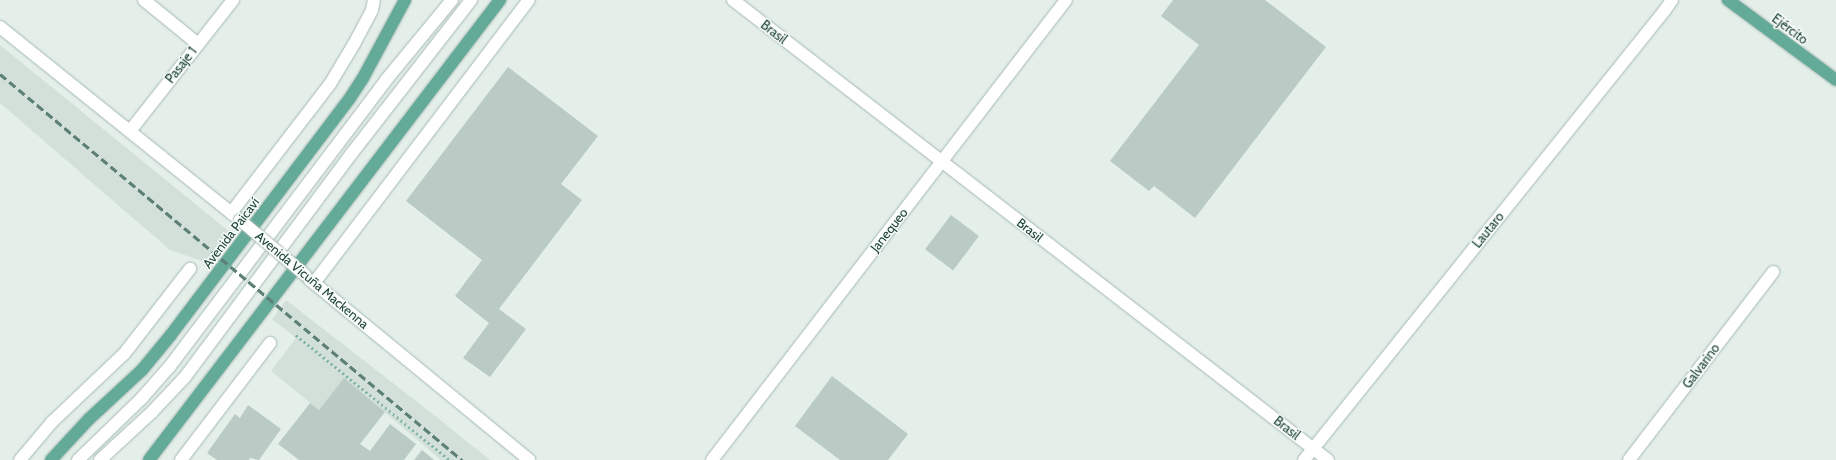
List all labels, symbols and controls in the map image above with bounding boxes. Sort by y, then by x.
street label: Ejército [1769,10,1811,48]
street label: Brasil [758,17,790,47]
street label: Pasaje 1 [162,44,200,86]
street label: Avenida Paicaví [199,195,263,271]
street label: Janequeo [867,205,911,255]
street label: Lautaro [1469,209,1507,251]
street label: Brasil [1014,215,1046,245]
street label: Avenida Vicuña Mackenna [252,228,372,332]
street label: Galvarino [1679,341,1723,391]
street label: Brasil [1271,413,1303,443]

